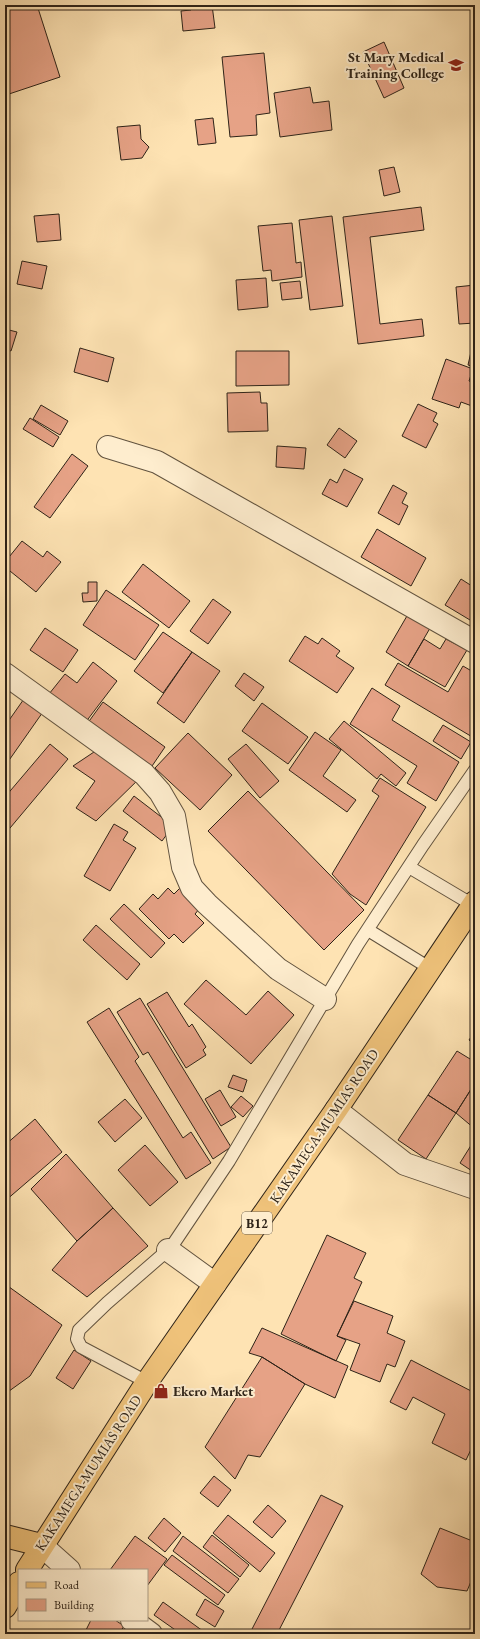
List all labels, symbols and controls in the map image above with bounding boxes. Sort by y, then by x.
place label: St Mary Medical Training College [346,48,444,82]
school or university icon: St Mary Medical Training College [447,56,465,74]
street label: KAKAMEGA-MUMIAS ROAD [266,1045,383,1207]
road number: B12 [242,1212,272,1234]
shop icon: Ekero Market [152,1382,170,1400]
place label: Ekero Market [173,1382,254,1400]
street label: KAKAMEGA-MUMIAS ROAD [31,1391,145,1554]
legend [18,1569,148,1621]
text: Road [54,1577,80,1593]
text: Building [54,1597,95,1613]

